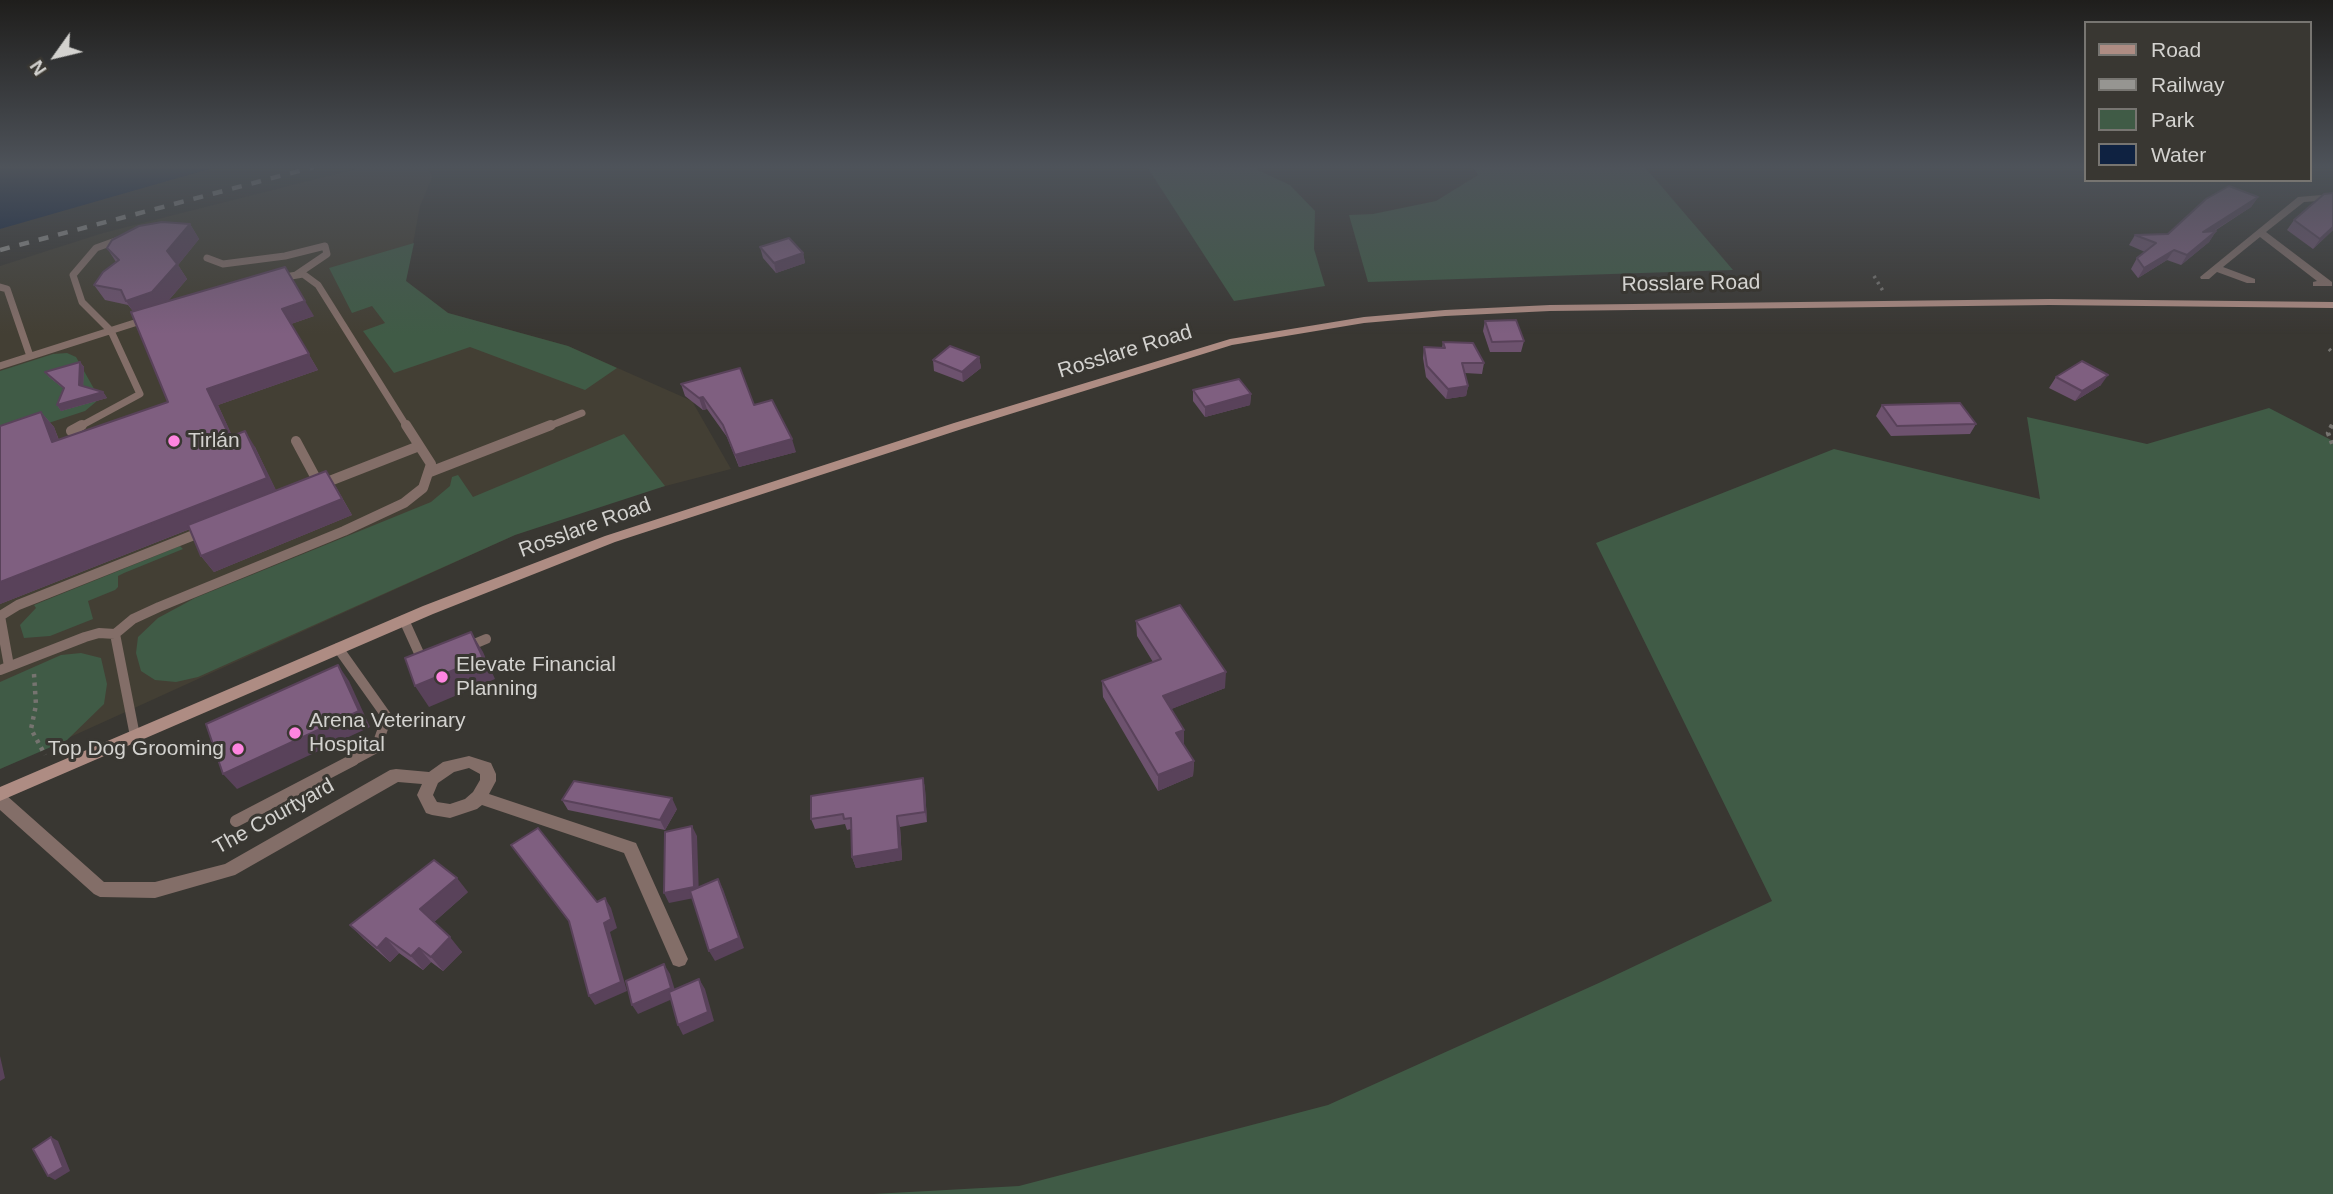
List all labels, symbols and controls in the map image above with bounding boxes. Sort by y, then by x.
north arrow [21,21,91,91]
legend [2084,21,2312,182]
text: Road [2151,38,2201,61]
text: N [26,56,51,80]
text: Railway [2151,73,2225,96]
text: Park [2151,108,2194,131]
text: Water [2151,143,2206,166]
street label: Rosslare Road [1621,270,1761,298]
street label: Rosslare Road [1055,320,1195,384]
place label: Tirlán [188,428,240,454]
marker: Tirlán [166,433,182,449]
street label: Rosslare Road [515,492,655,564]
place label: Elevate Financial Planning [456,652,616,702]
marker: Elevate Financial Planning [434,669,450,685]
place label: Arena Veterinary Hospital [309,708,465,758]
marker: Arena Veterinary Hospital [287,725,303,741]
place label: Top Dog Grooming [48,736,224,762]
marker: Top Dog Grooming [230,741,246,757]
street label: The Courtyard [209,773,339,861]

